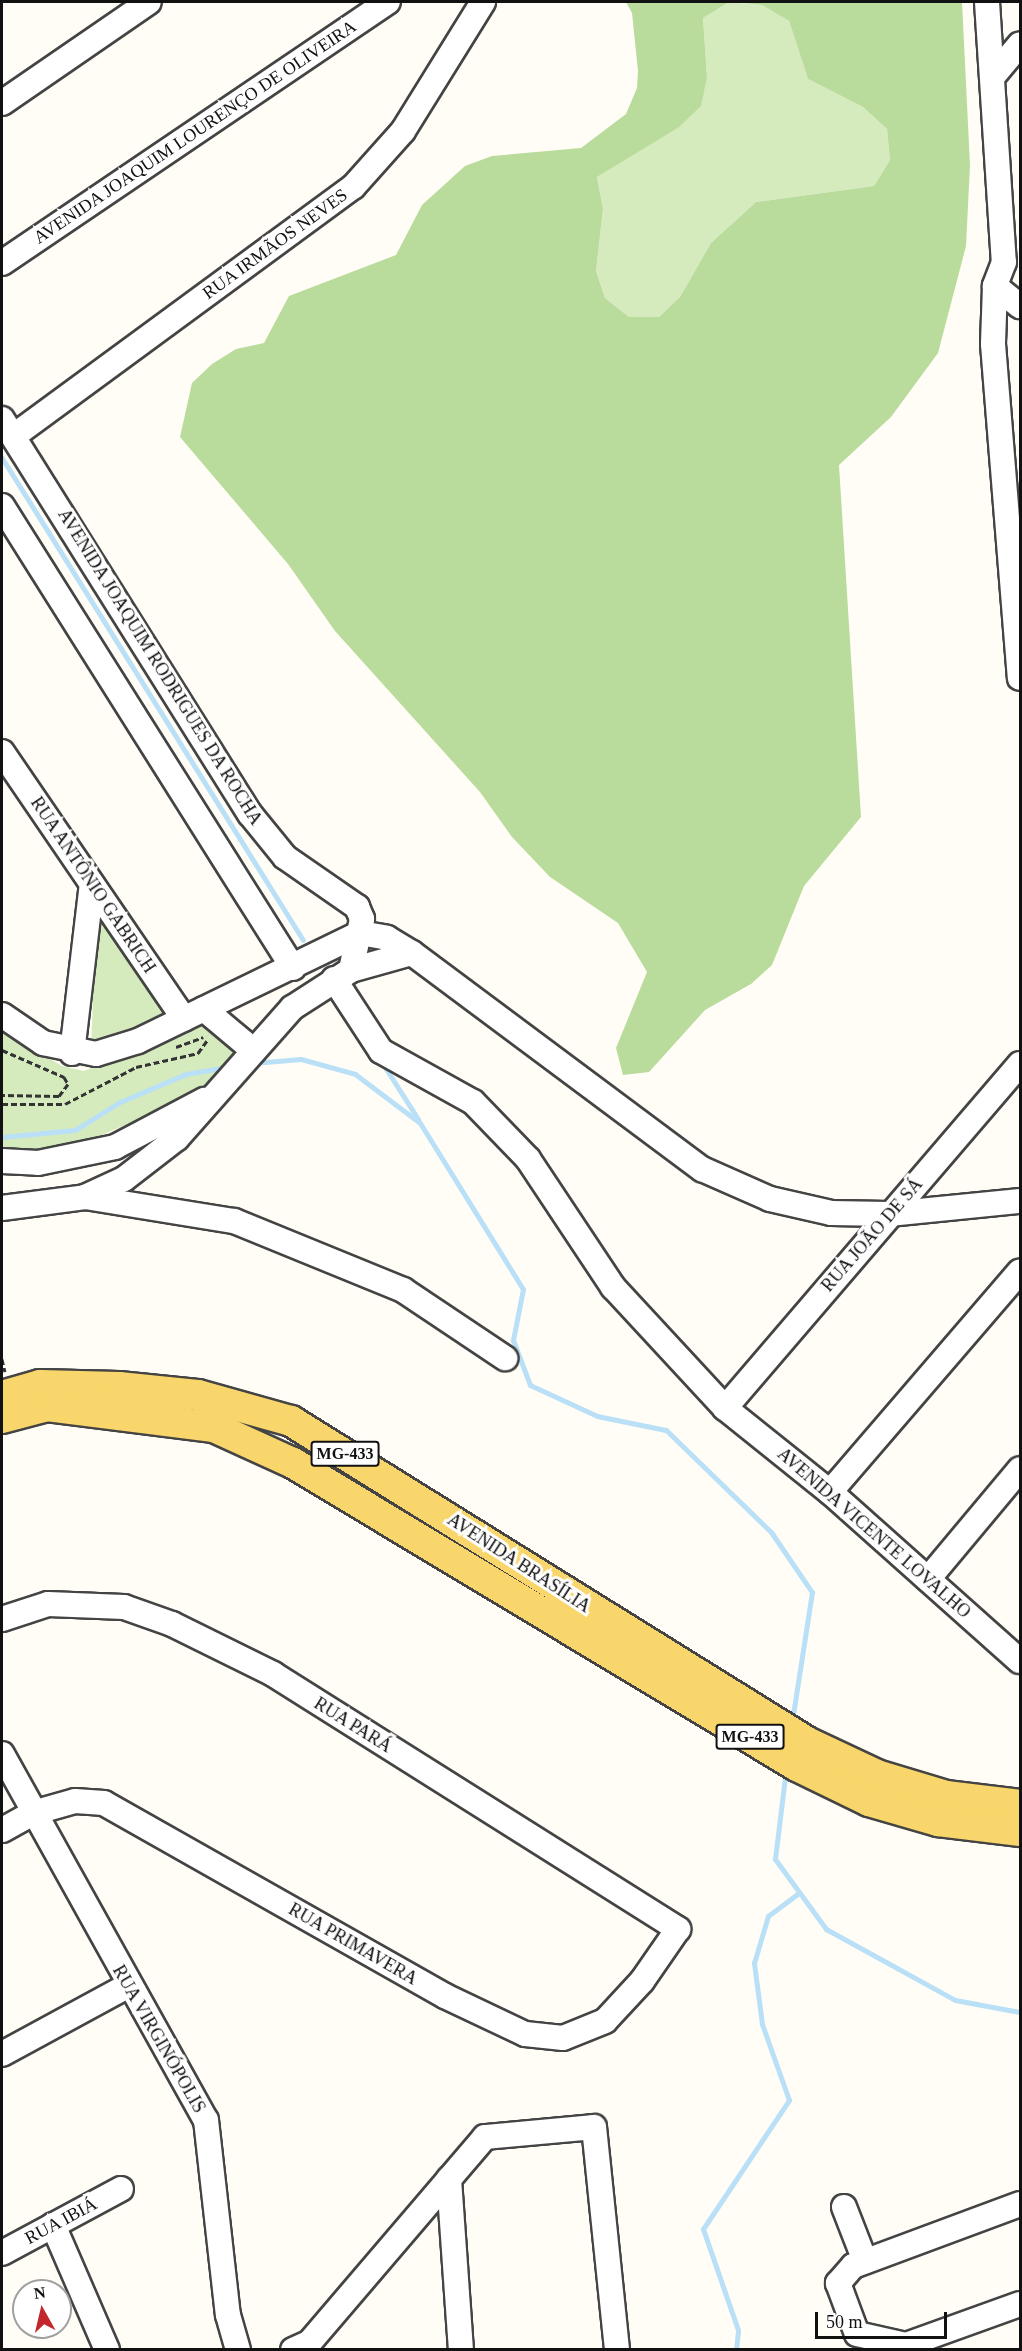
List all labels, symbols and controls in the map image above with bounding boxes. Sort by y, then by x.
street label: AVENIDA JOAQUIM LOURENÇO DE OLIVEIRA [29,15,361,249]
street label: RUA IRMÃOS NEVES [198,184,352,304]
street label: AVENIDA JOAQUIM RODRIGUES DA ROCHA [53,504,267,830]
street label: RUA ANTÔNIO GABRICH [25,792,161,978]
street label: RUA JOÃO DE SÁ [816,1173,928,1297]
road number: MG-433 [310,1441,380,1467]
street label: AVENIDA VICENTE LOVALHO [772,1443,976,1623]
street label: AVENIDA BRASÍLIA [443,1508,595,1618]
street label: RUA PARÁ [310,1692,396,1758]
road number: MG-433 [716,1724,784,1750]
street label: RUA PRIMAVERA [284,1898,422,1990]
street label: RUA VIRGINÓPOLIS [108,1961,210,2117]
street label: RUA IBIÁ [21,2193,101,2249]
north arrow [12,2279,72,2339]
text: N [33,2283,47,2302]
scale bar [818,2300,950,2338]
text: 50 m [826,2312,863,2332]

